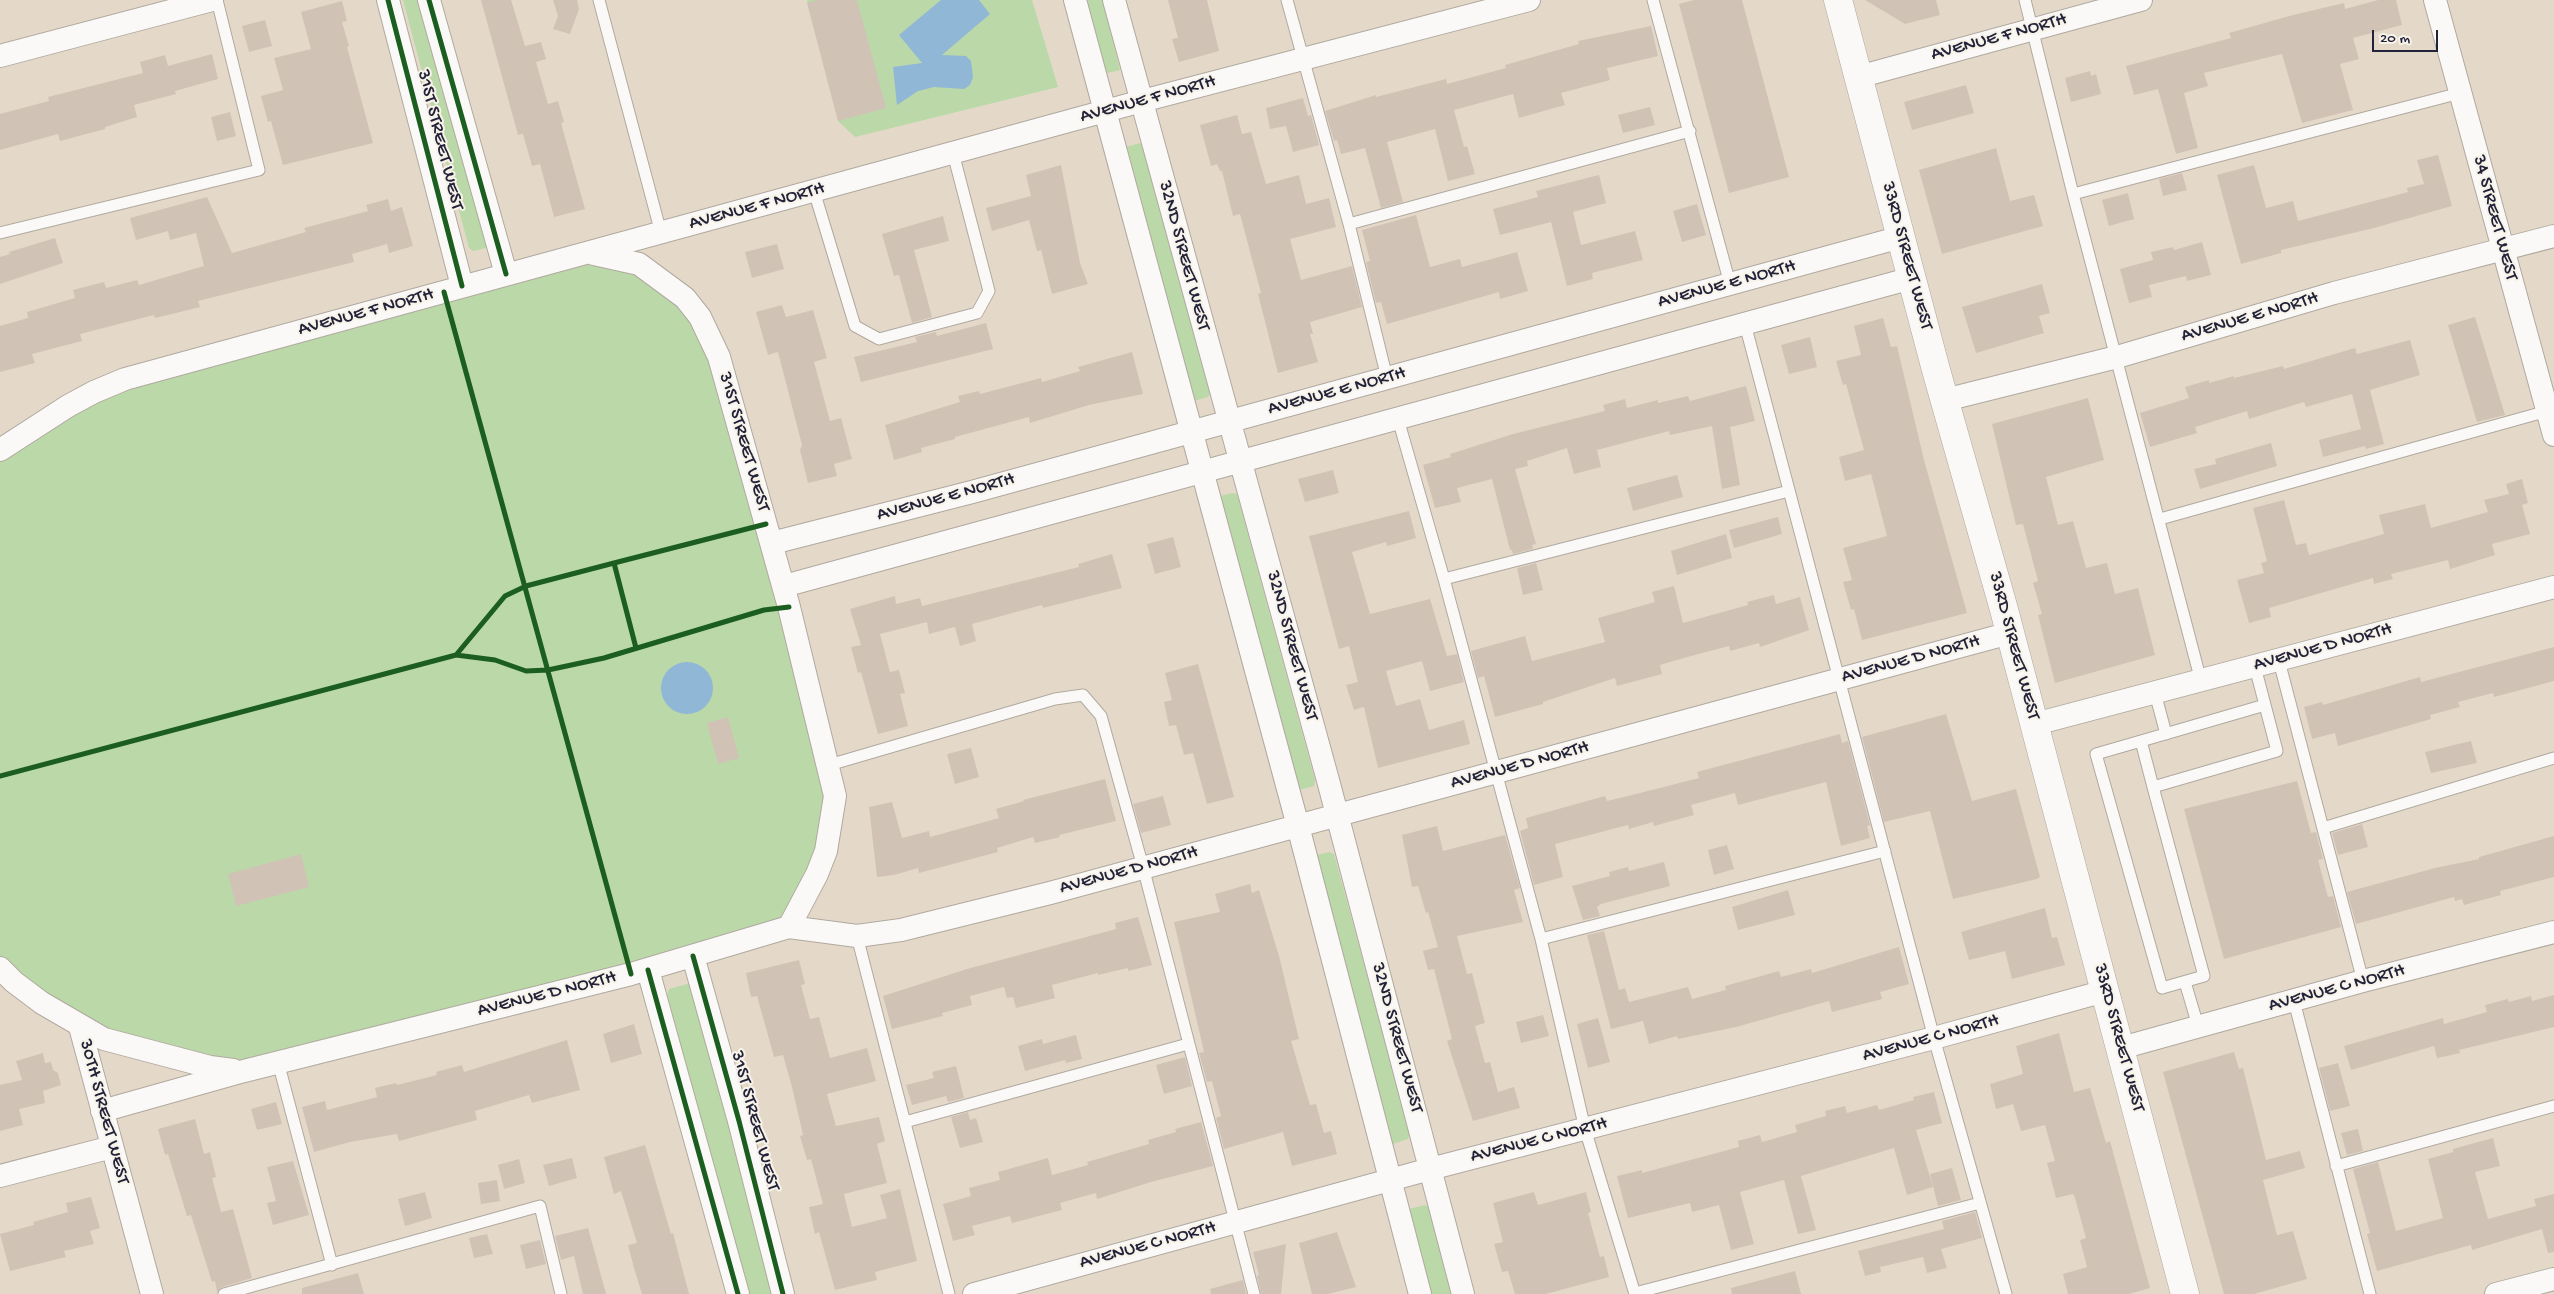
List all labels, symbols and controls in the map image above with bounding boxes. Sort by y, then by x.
street label: AVENUE F NORTH [1929,9,2069,67]
scale bar [2374,20,2440,52]
text: 20 m [2380,30,2410,48]
street label: 31ST STREET WEST [411,67,467,213]
street label: AVENUE F NORTH [1078,71,1218,129]
street label: 34 STREET WEST [2466,153,2522,283]
street label: AVENUE F NORTH [687,178,827,236]
street label: 32ND STREET WEST [1152,179,1214,333]
street label: 33RD STREET WEST [1875,180,1937,332]
street label: AVENUE E NORTH [1656,256,1798,314]
street label: AVENUE F NORTH [296,284,436,342]
street label: AVENUE E NORTH [2179,288,2321,348]
street label: AVENUE E NORTH [1266,363,1408,421]
street label: 31ST STREET WEST [712,370,774,514]
street label: AVENUE E NORTH [875,469,1017,527]
street label: 32ND STREET WEST [1260,569,1322,723]
street label: 33RD STREET WEST [1982,570,2044,722]
street label: AVENUE D NORTH [2251,619,2395,677]
street label: AVENUE D NORTH [1839,631,1983,689]
street label: AVENUE D NORTH [1448,737,1592,795]
street label: AVENUE D NORTH [1057,842,1201,900]
street label: AVENUE C NORTH [2266,960,2408,1018]
street label: 32ND STREET WEST [1365,961,1427,1115]
street label: 33RD STREET WEST [2087,962,2149,1114]
street label: AVENUE D NORTH [475,967,619,1023]
street label: AVENUE C NORTH [1860,1010,2002,1068]
street label: 30TH STREET WEST [73,1037,133,1187]
street label: 31ST STREET WEST [724,1049,784,1193]
street label: AVENUE C NORTH [1468,1113,1610,1169]
street label: AVENUE C NORTH [1077,1217,1219,1275]

